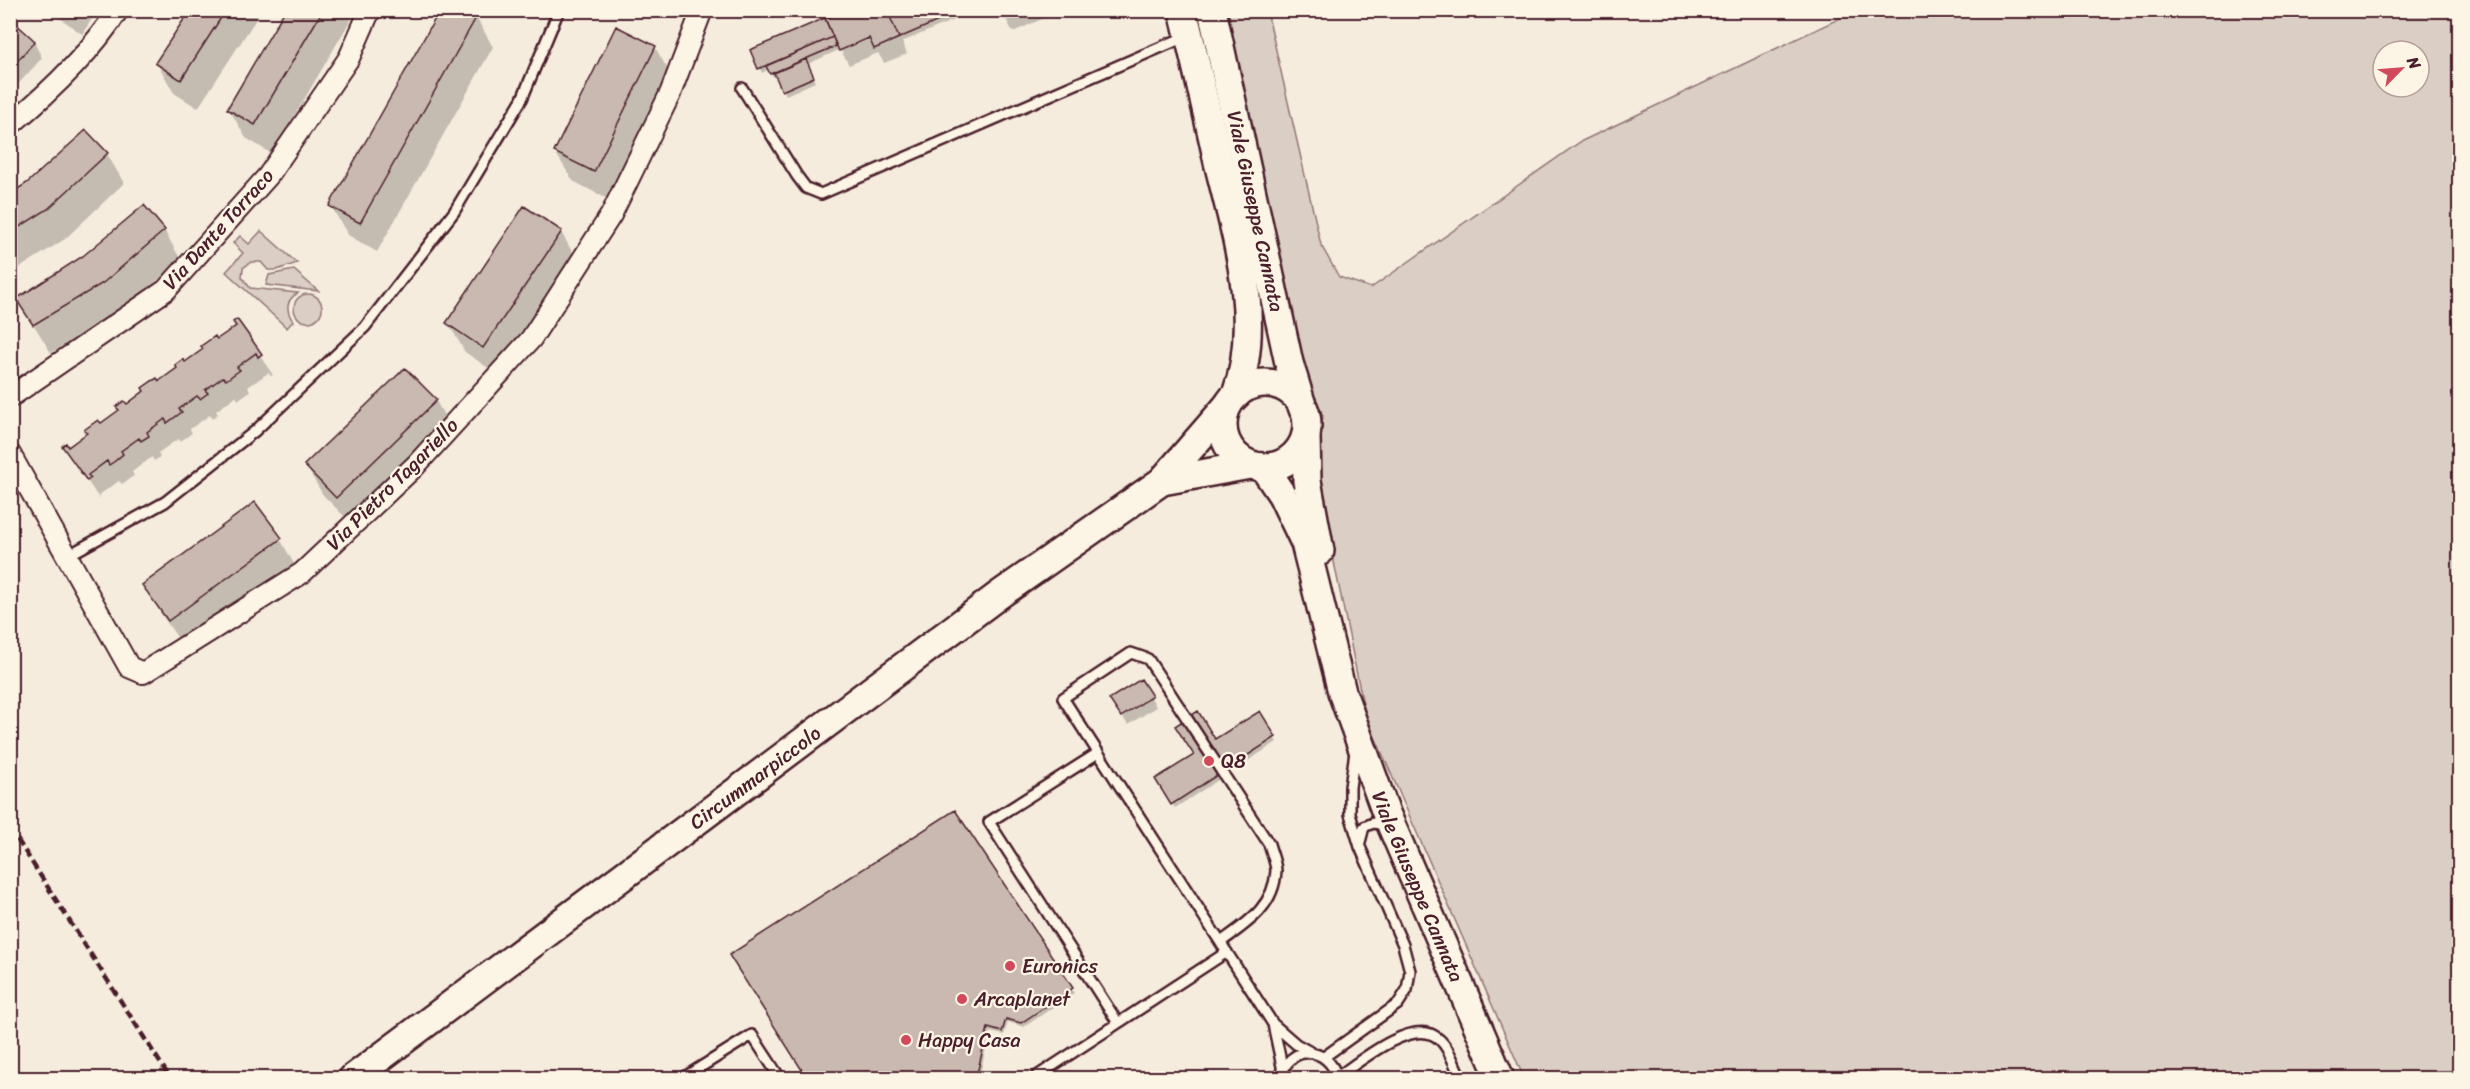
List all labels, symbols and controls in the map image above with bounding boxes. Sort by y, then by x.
north arrow [2371,39,2431,99]
text: N [2398,51,2430,75]
street label: Viale Giuseppe Cannata [1216,107,1294,315]
street label: Via Dante Torraco [154,160,283,298]
street label: Via Pietro Tagariello [317,409,467,559]
street label: Circummarpiccolo [682,716,829,839]
place label: Q8 [1221,744,1246,779]
marker: Q8 [1202,754,1216,768]
street label: Viale Giuseppe Cannata [1361,786,1474,988]
place label: Euronics [1022,949,1098,984]
marker: Euronics [1003,959,1017,973]
place label: Arcaplanet [973,982,1071,1017]
marker: Arcaplanet [955,992,969,1006]
place label: Happy Casa [918,1023,1021,1058]
marker: Happy Casa [899,1033,913,1047]

